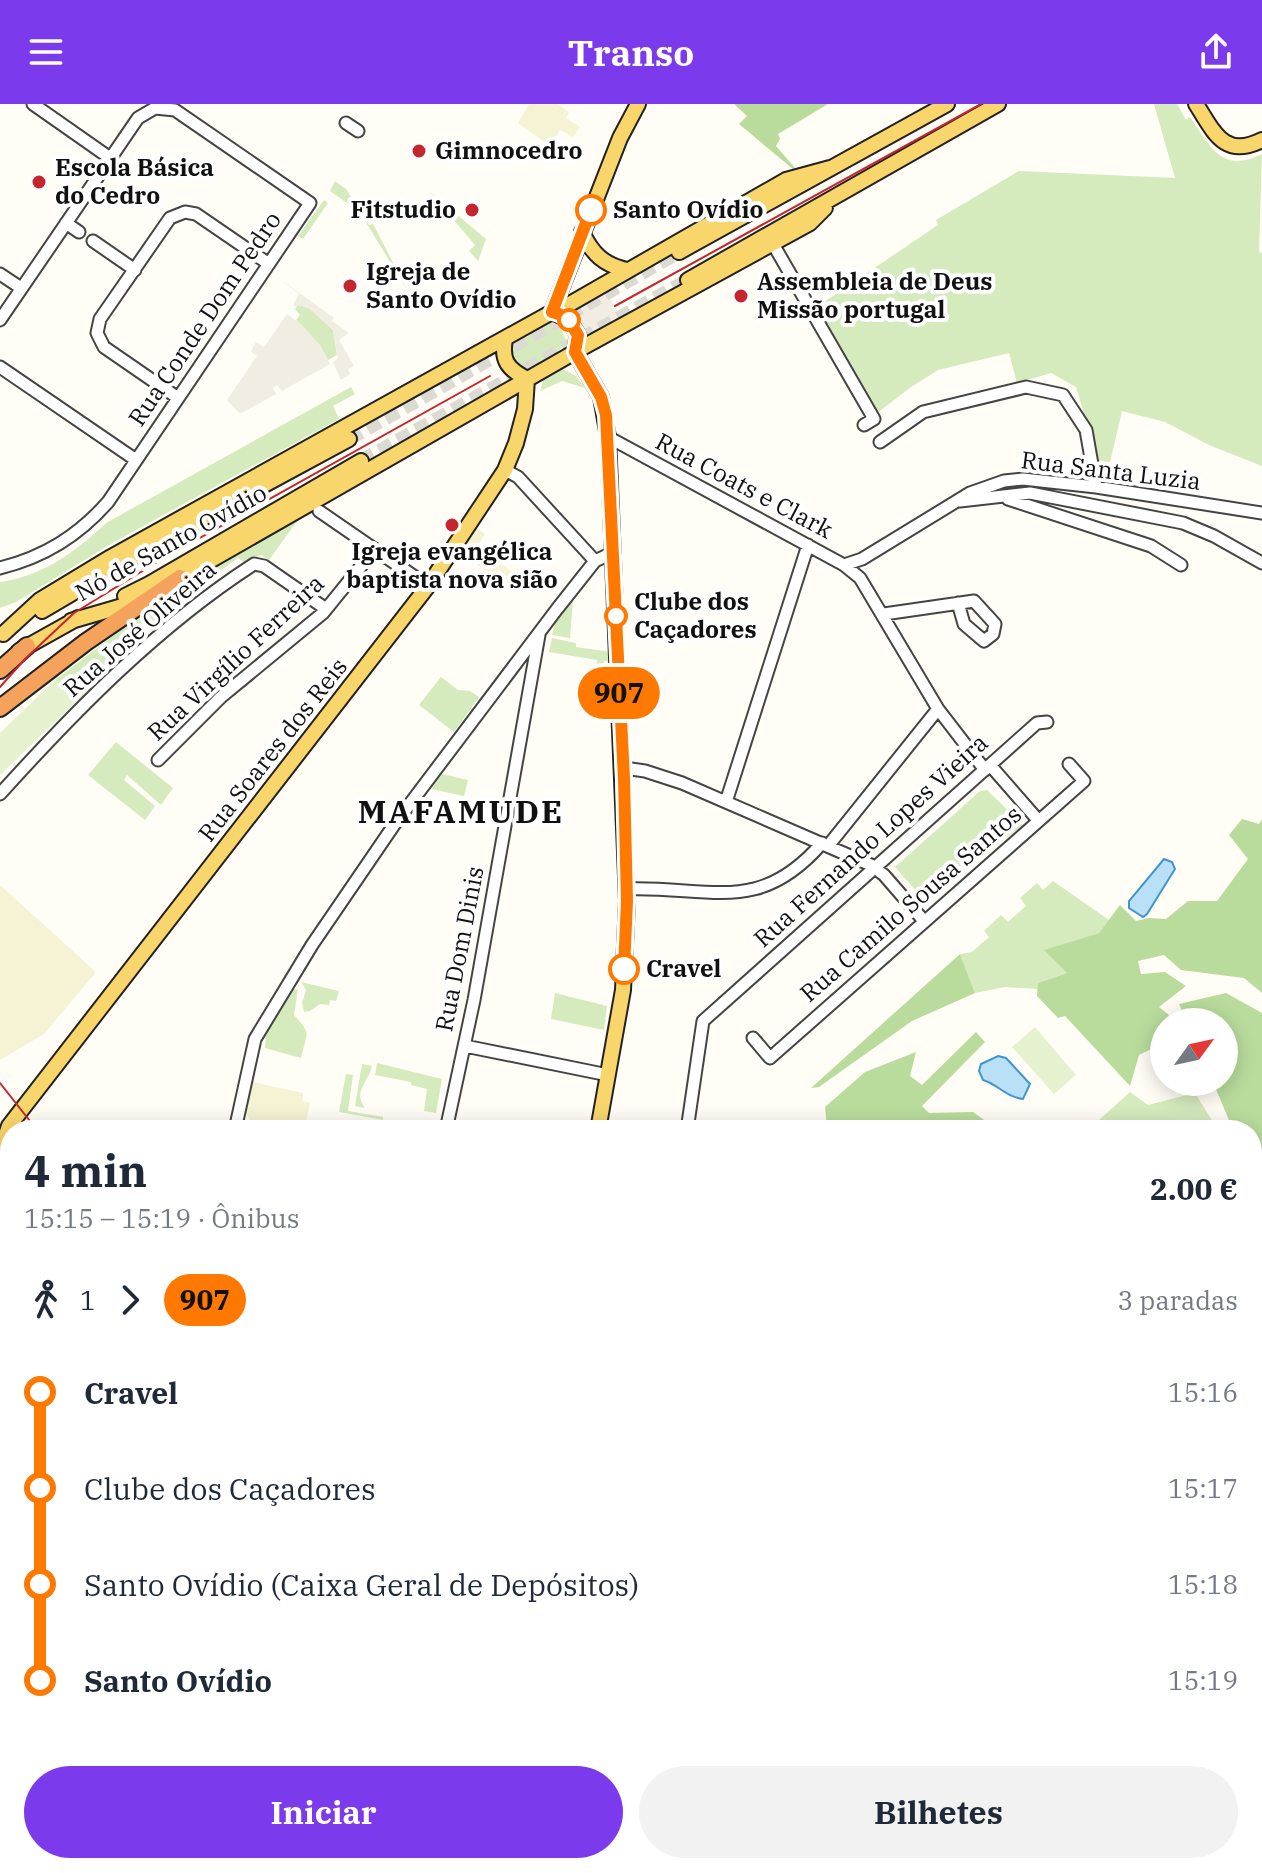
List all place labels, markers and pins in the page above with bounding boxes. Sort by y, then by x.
place label: Gimnocedro [435,134,582,166]
marker: Gimnocedro [410,142,428,160]
place label: Escola Básica do Cedro [55,151,214,211]
marker: Escola Básica do Cedro [30,173,48,191]
place label: Fitstudio [351,193,456,225]
place label: Santo Ovídio [613,193,763,225]
marker: Santo Ovídio [576,195,606,225]
marker: Fitstudio [463,201,481,219]
place label: Igreja de Santo Ovídio [366,255,516,315]
place label: Assembleia de Deus Missão portugal [757,265,992,325]
marker: Igreja de Santo Ovídio [341,277,359,295]
marker: Assembleia de Deus Missão portugal [732,287,750,305]
unlabelled marker [558,309,580,331]
marker: Igreja evangélica baptista nova sião [443,516,461,534]
place label: Igreja evangélica baptista nova sião [346,535,558,595]
place label: Clube dos Caçadores [634,585,757,645]
marker: Clube dos Caçadores [605,605,627,627]
place label: Cravel [646,952,721,984]
marker: Cravel [609,954,639,984]

